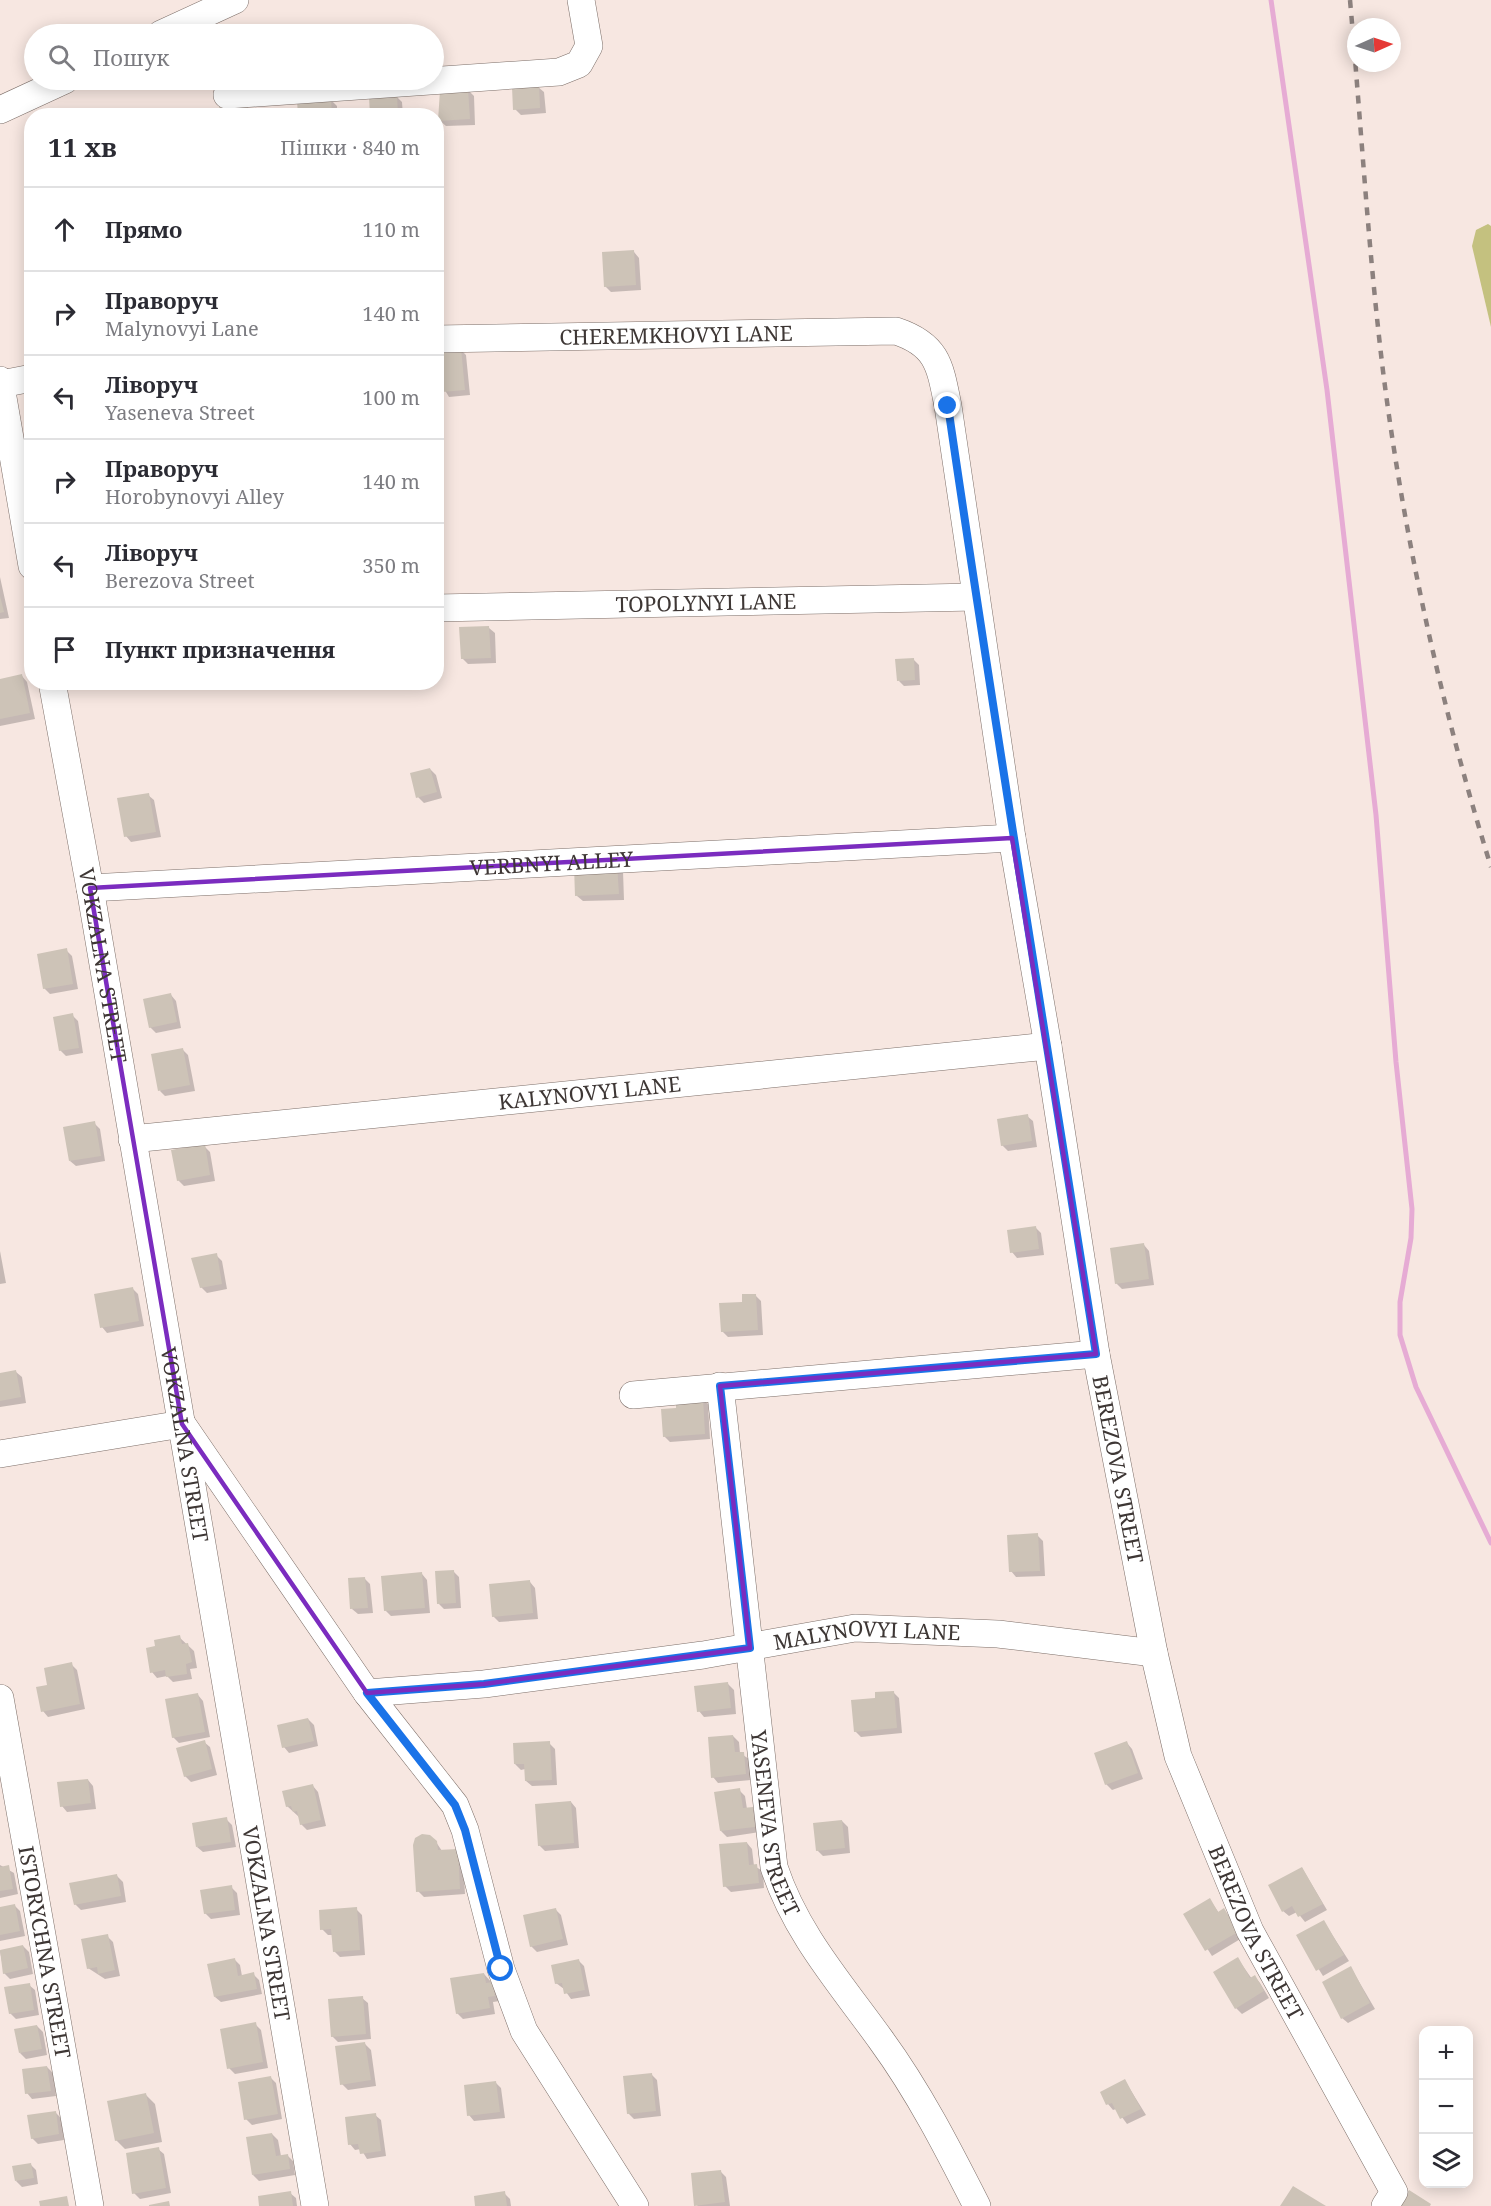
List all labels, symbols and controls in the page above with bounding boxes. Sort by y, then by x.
north arrow [1347,18,1401,72]
search box [24,24,444,90]
icon: search [45,41,78,74]
text: Пошук [93,42,169,72]
text: 11 хв [48,129,117,165]
text: Пішки · 840 m [280,134,420,161]
icon: ahead [48,213,81,246]
text: Прямо [105,214,182,244]
text: 110 m [362,216,420,243]
text: Праворуч [105,285,219,315]
icon: right [48,297,81,330]
text: 140 m [362,300,420,327]
text: Malynovyi Lane [105,315,259,342]
street label: CHEREMKHOVYI LANE [559,319,793,351]
text: Ліворуч [105,369,198,399]
icon: left [48,381,81,414]
text: 100 m [362,384,420,411]
route end [934,392,960,418]
text: Yaseneva Street [105,399,255,426]
text: Праворуч [105,453,219,483]
icon: right [48,465,81,498]
text: 140 m [362,468,420,495]
text: Horobynovyi Alley [105,483,284,510]
text: Ліворуч [105,537,198,567]
icon: left [48,549,81,582]
text: 350 m [362,552,420,579]
text: Berezova Street [105,567,254,594]
street label: TOPOLYNYI LANE [615,587,797,618]
icon: arrive [48,633,81,666]
text: Пункт призначення [105,634,335,664]
street label: VERBNYI ALLEY [469,845,635,881]
street label: VOKZALNA STREET [73,866,134,1065]
street label: KALYNOVYI LANE [497,1069,682,1116]
street label: VOKZALNA STREET [155,1345,215,1544]
street label: BEREZOVA STREET [1086,1373,1150,1566]
street label: MALYNOVYI LANE [771,1614,961,1656]
street label: YASENEVA STREET [745,1728,807,1921]
street label: VOKZALNA STREET [236,1824,297,2023]
street label: BEREZOVA STREET [1202,1841,1310,2025]
street label: ISTORYCHNA STREET [12,1844,78,2060]
route start [487,1955,513,1981]
map controls [1419,2026,1473,2188]
button: + [1419,2026,1473,2080]
button: − [1419,2080,1473,2134]
button: layers [1419,2134,1473,2188]

